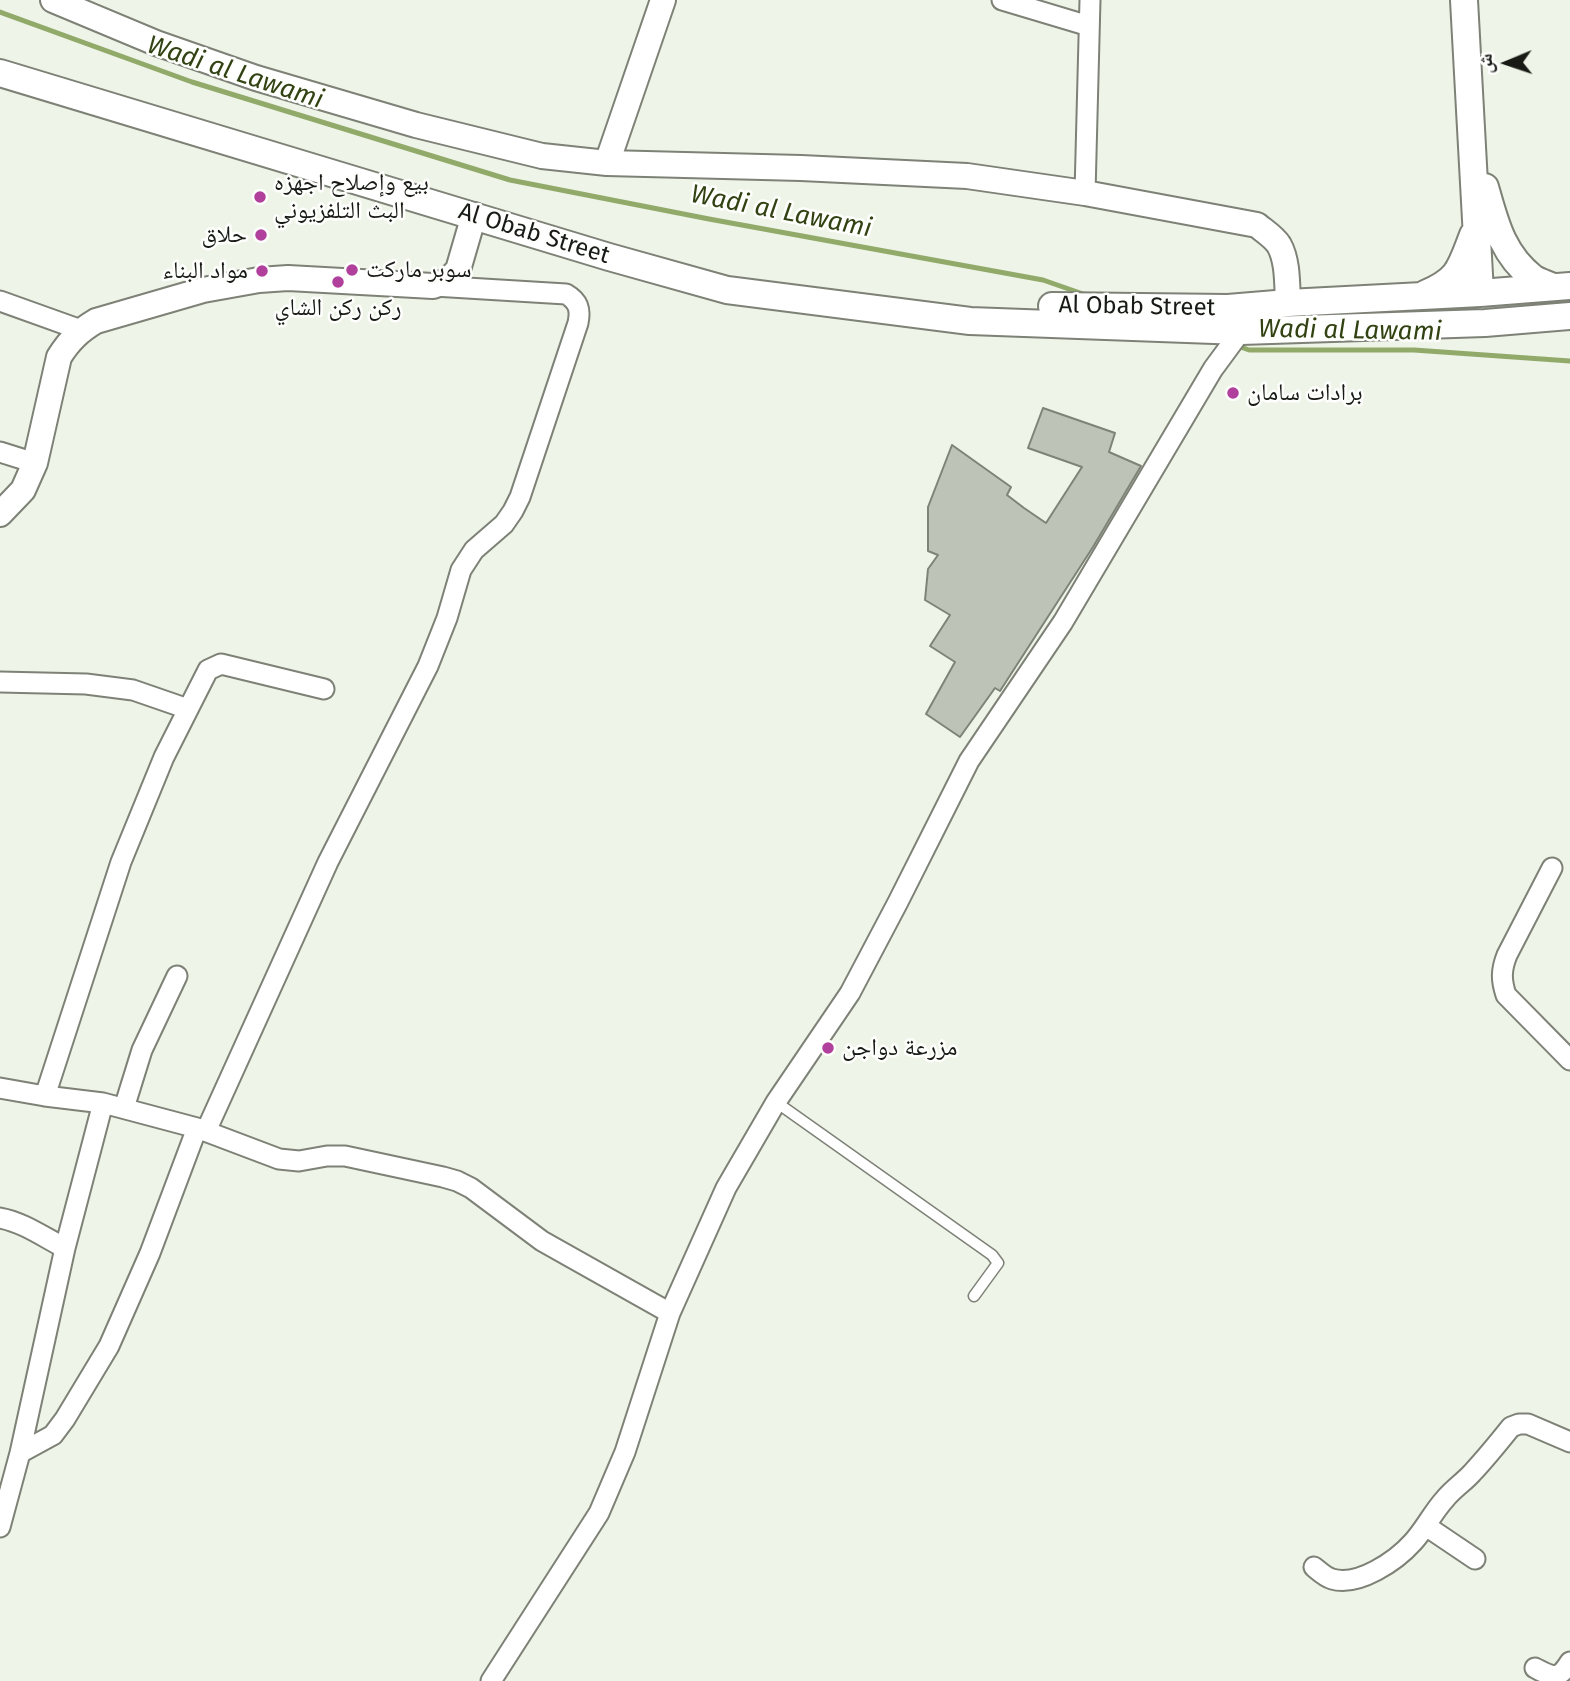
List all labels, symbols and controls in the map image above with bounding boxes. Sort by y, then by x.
north arrow [1472,28,1542,98]
water label: Wadi al Lawami [143,30,327,116]
text: ش [1474,53,1497,74]
place label: بيع وإصلاح اجهزه البث التلفزيوني [274,169,429,225]
water label: Wadi al Lawami [688,179,874,245]
marker: بيع وإصلاح اجهزه البث التلفزيوني [252,189,268,205]
street label: Al Obab Street [455,197,613,271]
place label: حلاق [202,221,247,249]
marker: حلاق [253,227,269,243]
place label: سوبر ماركت [366,256,472,284]
place label: مواد البناء [162,257,248,285]
marker: سوبر ماركت [344,262,360,278]
marker: مواد البناء [254,263,270,279]
marker: ركن ركن الشاي [330,274,346,290]
street label: Al Obab Street [1058,291,1216,323]
place label: ركن ركن الشاي [275,294,401,322]
water label: Wadi al Lawami [1258,314,1442,348]
place label: برادات سامان [1247,379,1362,407]
marker: برادات سامان [1225,385,1241,401]
place label: مزرعة دواجن [842,1034,957,1062]
marker: مزرعة دواجن [820,1040,836,1056]

